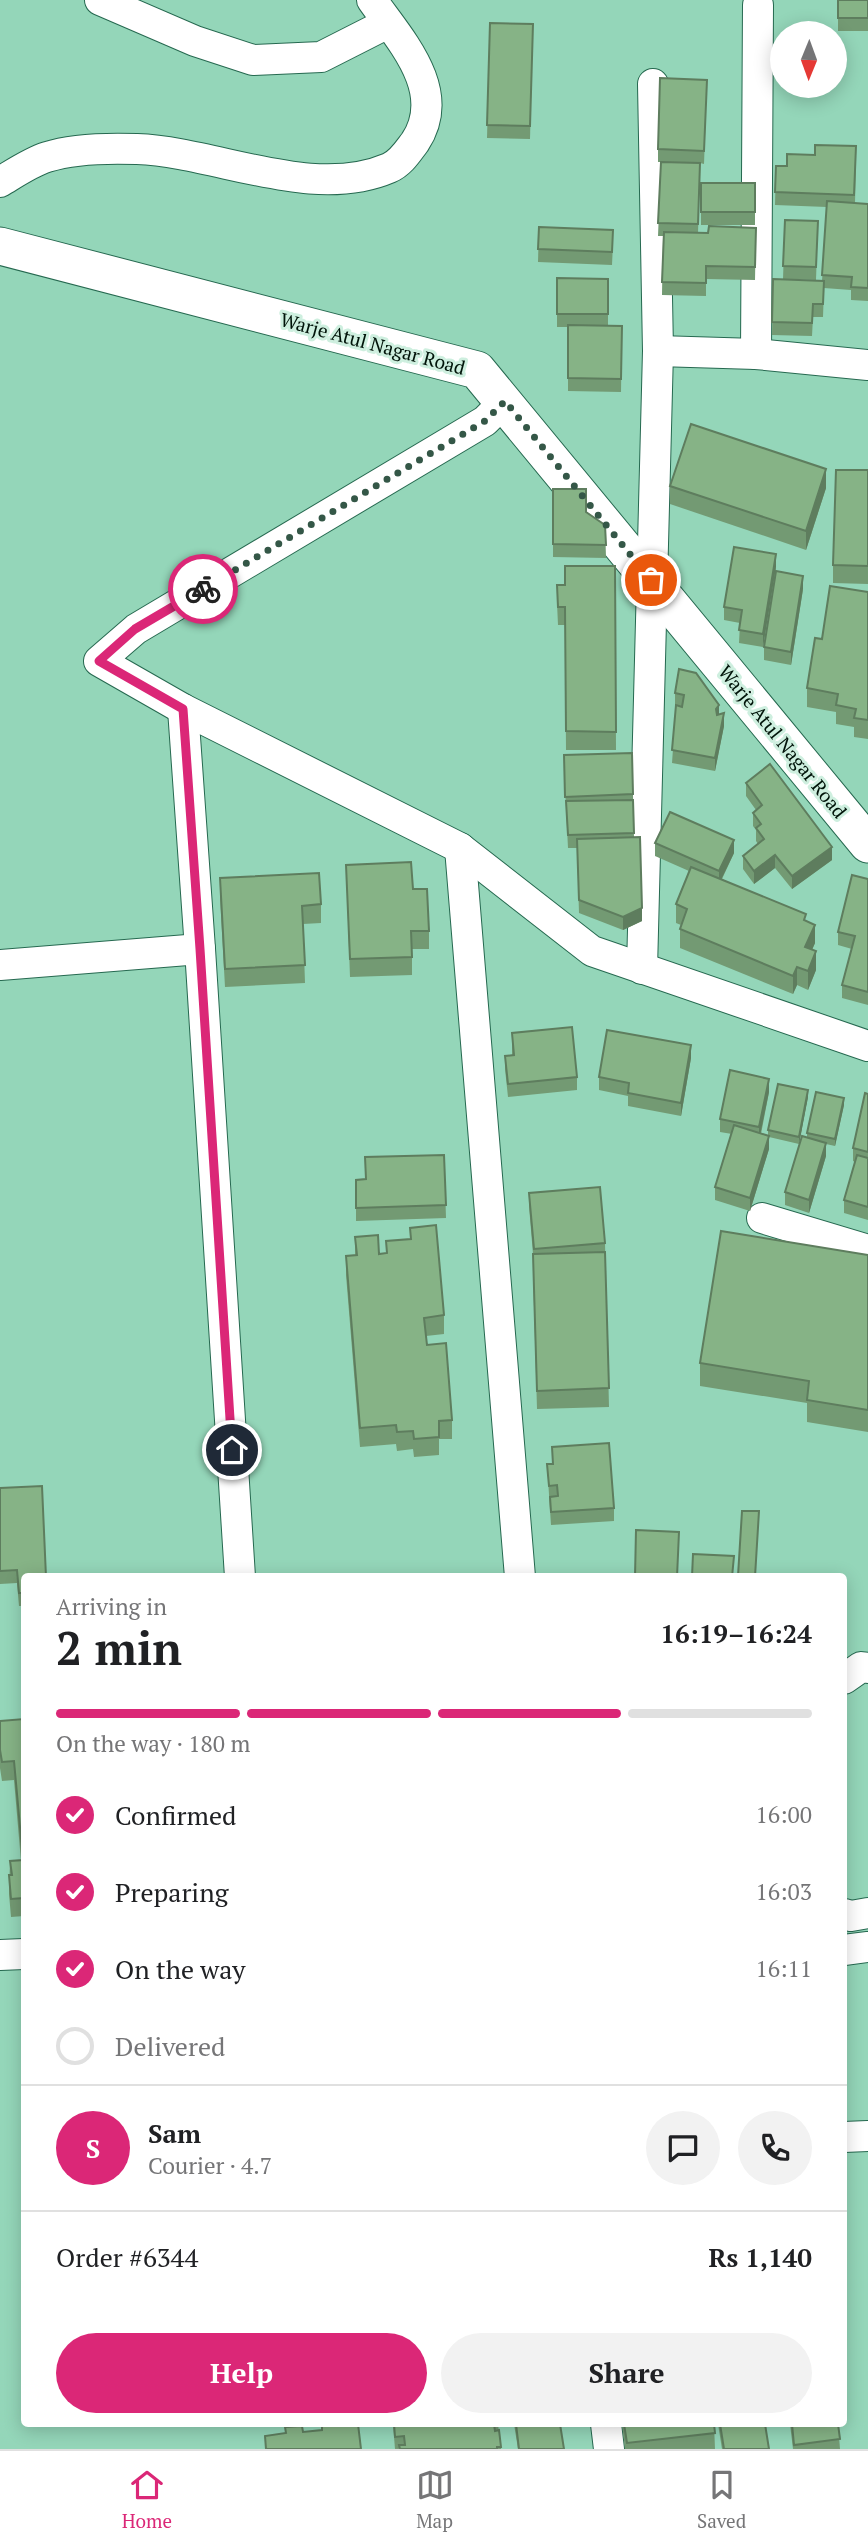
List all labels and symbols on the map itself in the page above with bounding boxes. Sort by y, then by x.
north arrow [770,21,847,98]
street label: Warje Atul Nagar Road [278,306,469,380]
pin [621,550,681,610]
courier [168,554,238,624]
street label: Warje Atul Nagar Road [713,659,853,823]
pin [202,1420,262,1480]

